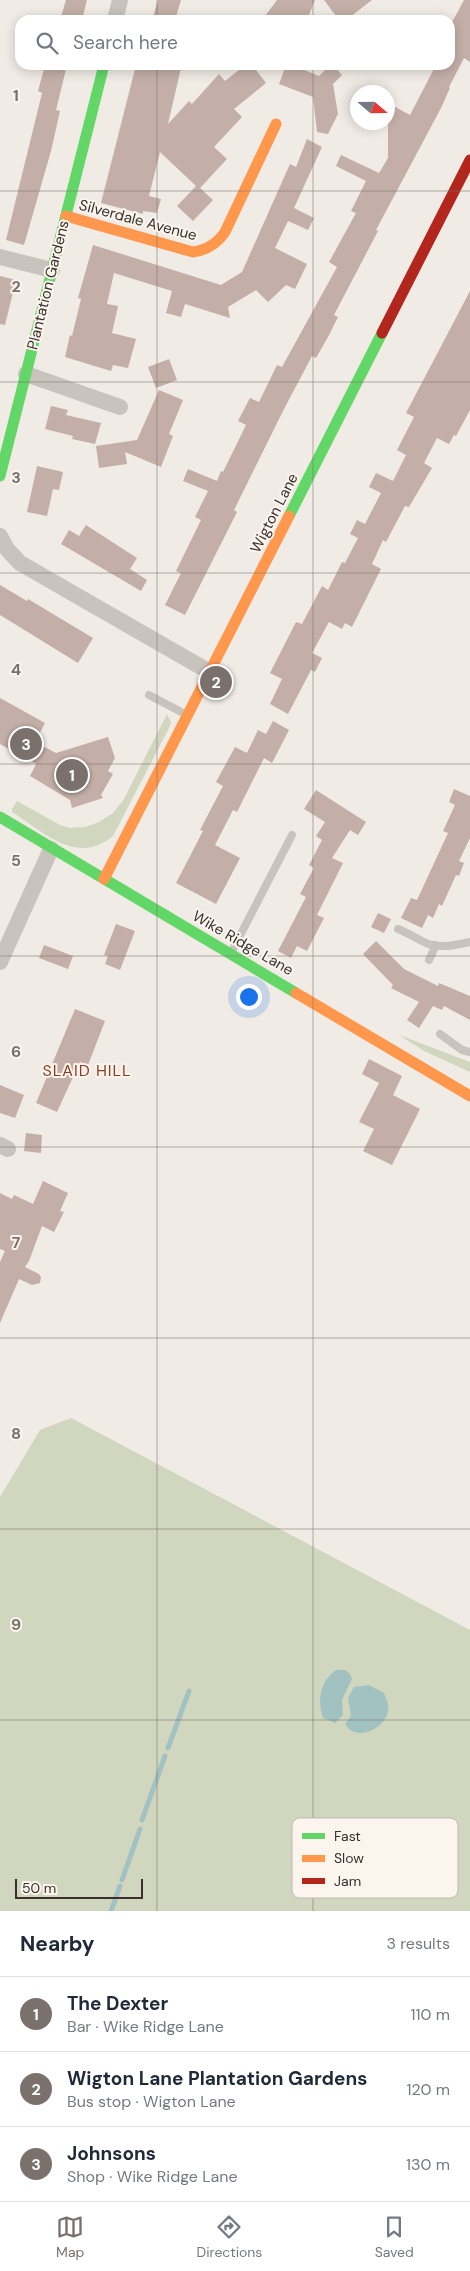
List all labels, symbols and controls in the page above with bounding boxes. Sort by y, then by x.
search box [15,15,455,70]
icon: search [33,29,61,57]
text: Search here [73,30,178,55]
text: 1 [13,85,19,106]
north arrow [350,85,395,130]
street label: Silverdale Avenue [77,195,199,245]
street label: Plantation Gardens [22,218,74,352]
text: 2 [11,276,21,297]
text: 3 [11,467,21,488]
street label: Wigton Lane [245,470,303,556]
text: 4 [11,659,21,680]
pin: 2 [200,663,232,701]
pin: 3 [10,725,42,763]
pin: 1 [56,756,88,794]
text: 5 [11,850,21,871]
street label: Wike Ridge Lane [189,906,297,980]
your location [236,984,262,1010]
text: 6 [11,1041,21,1062]
district label: SLAID HILL [43,1060,131,1081]
text: 7 [12,1232,21,1253]
text: 8 [11,1423,21,1444]
text: 9 [11,1614,21,1635]
legend [292,1818,458,1898]
text: Fast [334,1827,361,1845]
text: Slow [334,1849,364,1867]
text: Jam [334,1872,361,1890]
scale bar [15,1876,142,1899]
text: 50 m [22,1879,56,1897]
text: Nearby [20,1930,94,1958]
text: 3 results [387,1933,450,1954]
text: The Dexter [67,1991,168,2016]
text: 1 [33,2004,39,2025]
text: 110 m [411,2004,450,2025]
text: Bar · Wike Ridge Lane [67,2016,224,2037]
text: Wigton Lane Plantation Gardens [67,2066,367,2091]
text: 2 [31,2079,41,2100]
text: 120 m [406,2079,450,2100]
text: Bus stop · Wigton Lane [67,2091,236,2112]
text: Johnsons [67,2141,156,2166]
text: 3 [31,2154,41,2175]
text: 130 m [406,2154,450,2175]
text: Shop · Wike Ridge Lane [67,2166,238,2187]
tab: Map [56,2213,84,2261]
tab: Directions [197,2213,262,2261]
tab: Saved [375,2213,414,2261]

